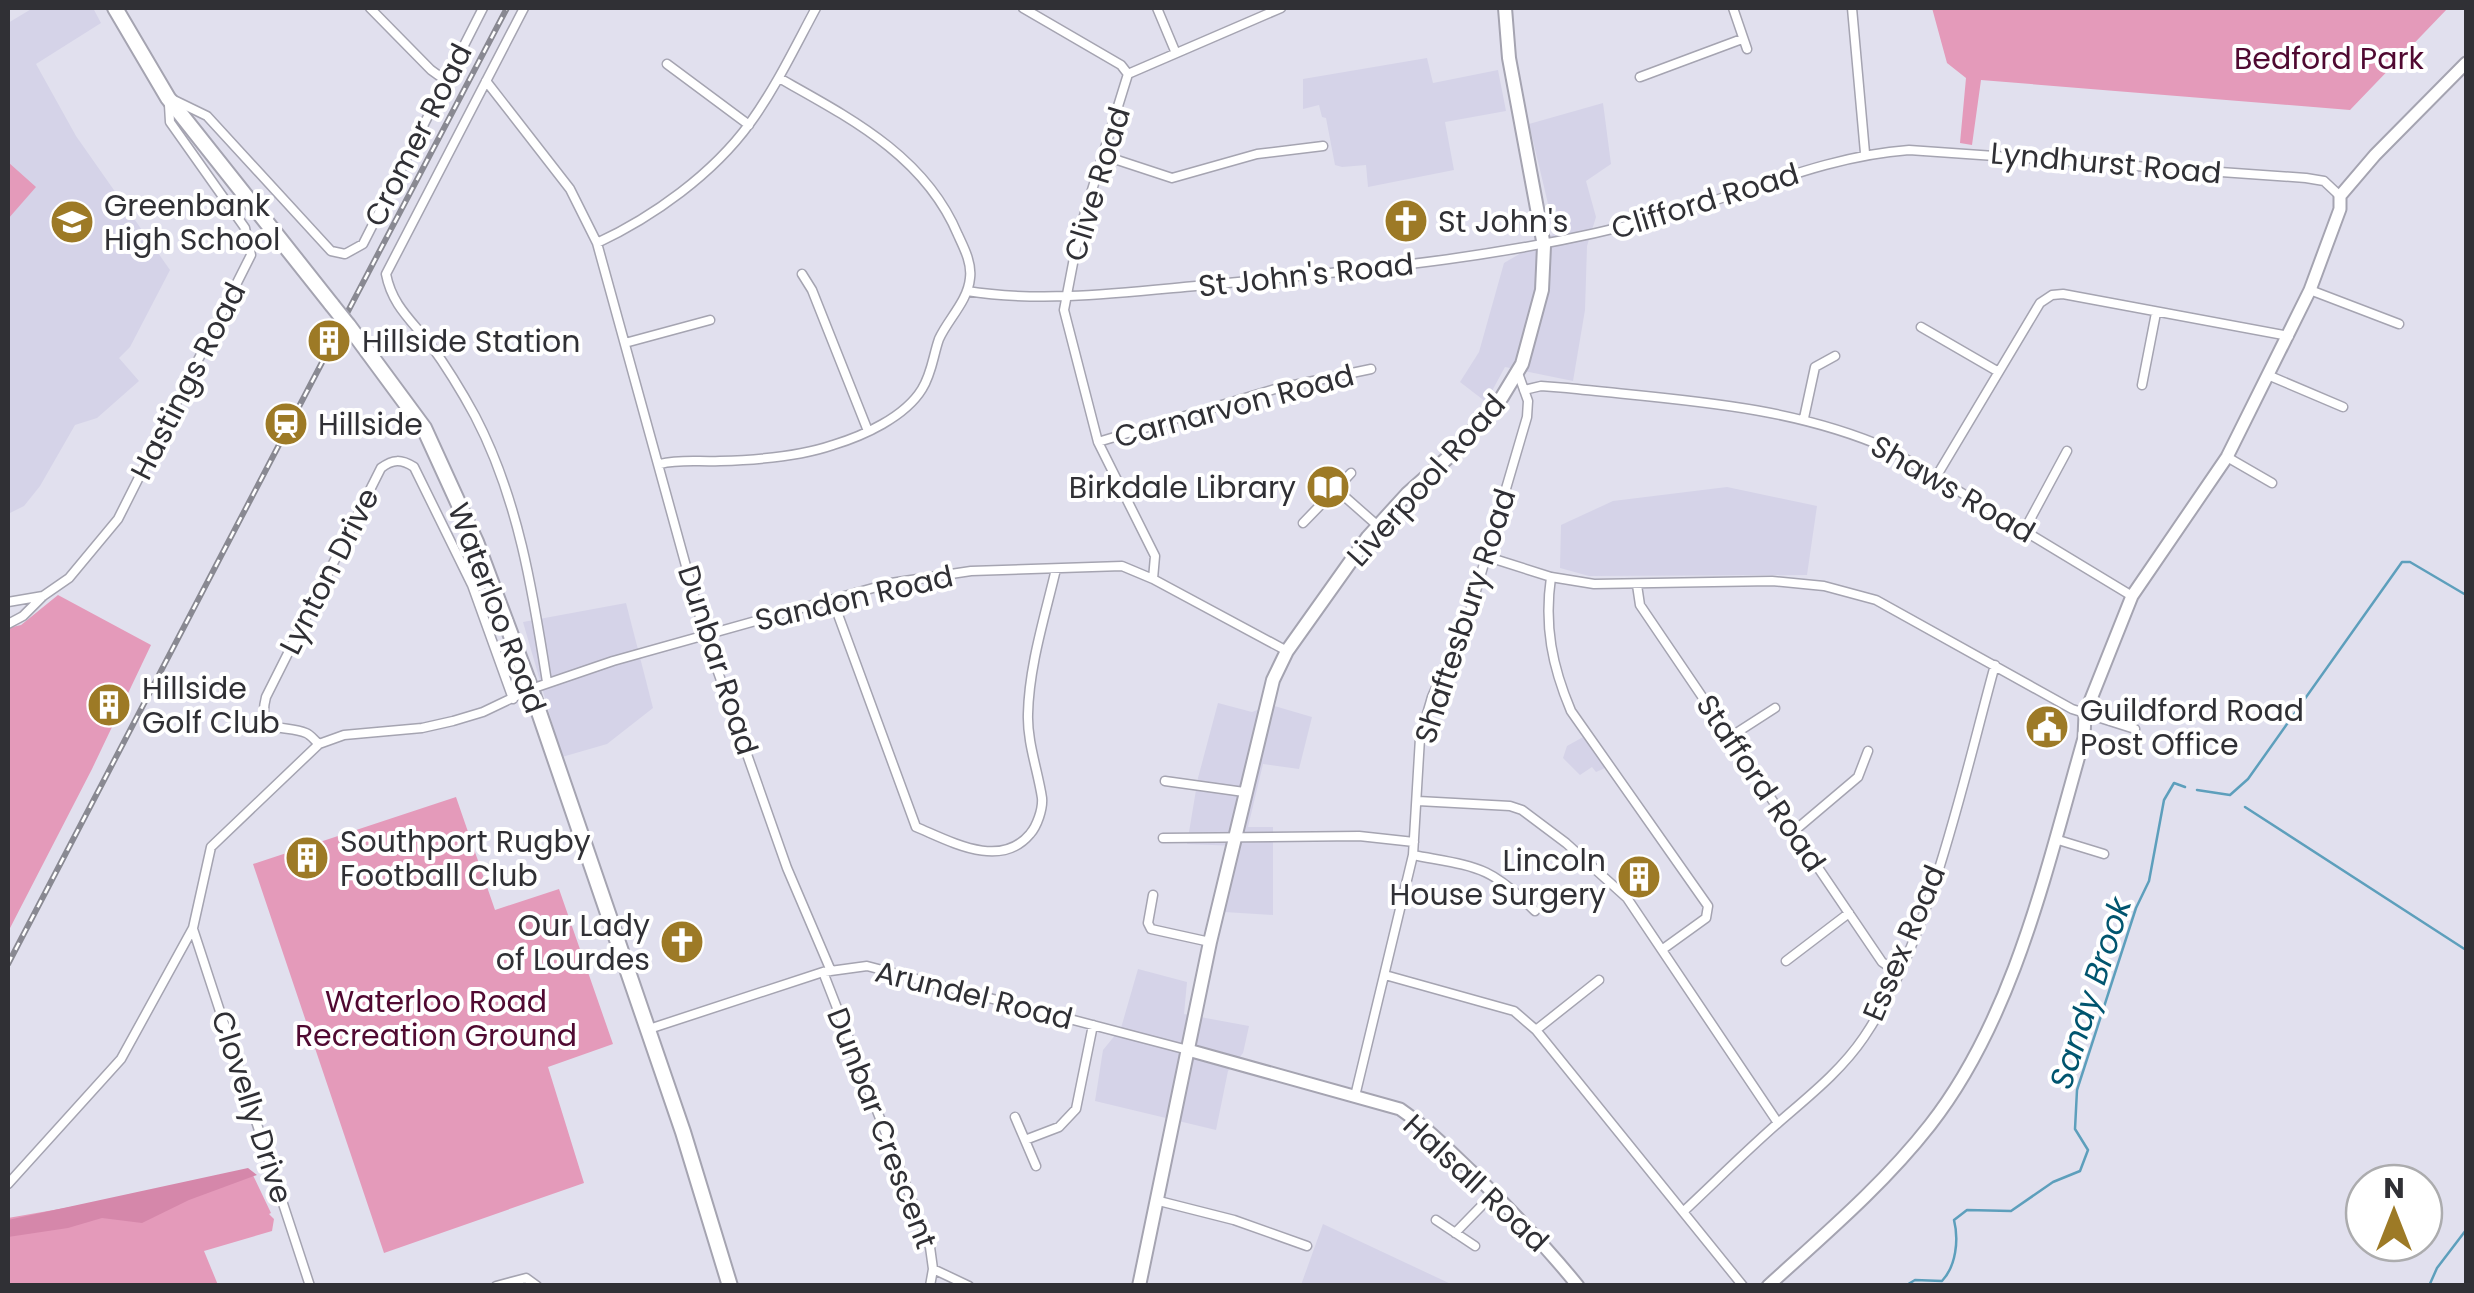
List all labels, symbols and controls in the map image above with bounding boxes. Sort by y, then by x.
street label: Cromer Road [353,36,483,234]
park label: Bedford Park [2234,37,2425,80]
street label: Clive Road [1053,102,1141,266]
street label: Lyndhurst Road [1989,131,2223,195]
street label: Clifford Road [1606,152,1804,250]
place label: Greenbank High School [104,184,280,261]
church icon: St John's [1383,198,1429,244]
school or university icon: Greenbank High School [49,199,95,245]
place label: St John's [1438,200,1568,243]
street label: St John's Road [1196,242,1416,308]
street label: Hastings Road [120,275,256,487]
building icon: Hillside Station [306,318,352,364]
place label: Hillside Station [362,320,580,363]
street label: Carnarvon Road [1109,353,1359,459]
street label: Liverpool Road [1337,384,1515,576]
station icon: Hillside [263,401,309,447]
place label: Hillside [318,403,423,446]
street label: Shaws Road [1863,425,2043,553]
library icon: Birkdale Library [1305,464,1351,510]
place label: Birkdale Library [1069,466,1296,509]
street label: Lynton Drive [269,480,389,662]
street label: Shaftesbury Road [1403,483,1527,749]
street label: Waterloo Road [437,497,557,719]
street label: Sandon Road [751,554,957,642]
street label: Dunbar Road [667,559,769,761]
place label: Hillside Golf Club [142,667,280,744]
building icon: Hillside Golf Club [86,682,132,728]
street label: Stafford Road [1686,686,1836,880]
place label: Guildford Road Post Office [2080,689,2304,766]
public building icon: Guildford Road Post Office [2024,704,2070,750]
place label: Southport Rugby Football Club [340,820,591,897]
building icon: Southport Rugby Football Club [284,835,330,881]
place label: Lincoln House Surgery [1390,839,1606,916]
building icon: Lincoln House Surgery [1616,854,1662,900]
street label: Essex Road [1852,858,1956,1028]
water label: Sandy Brook [2038,890,2143,1095]
place label: Our Lady of Lourdes [496,904,650,981]
church icon: Our Lady of Lourdes [659,919,705,965]
street label: Arundel Road [871,950,1077,1040]
park label: Waterloo Road Recreation Ground [295,980,577,1057]
street label: Dunbar Crescent [816,1001,948,1255]
street label: Clovelly Drive [201,1005,303,1209]
street label: Halsall Road [1394,1104,1558,1262]
north arrow [2344,1163,2444,1263]
text: N [2383,1169,2405,1208]

